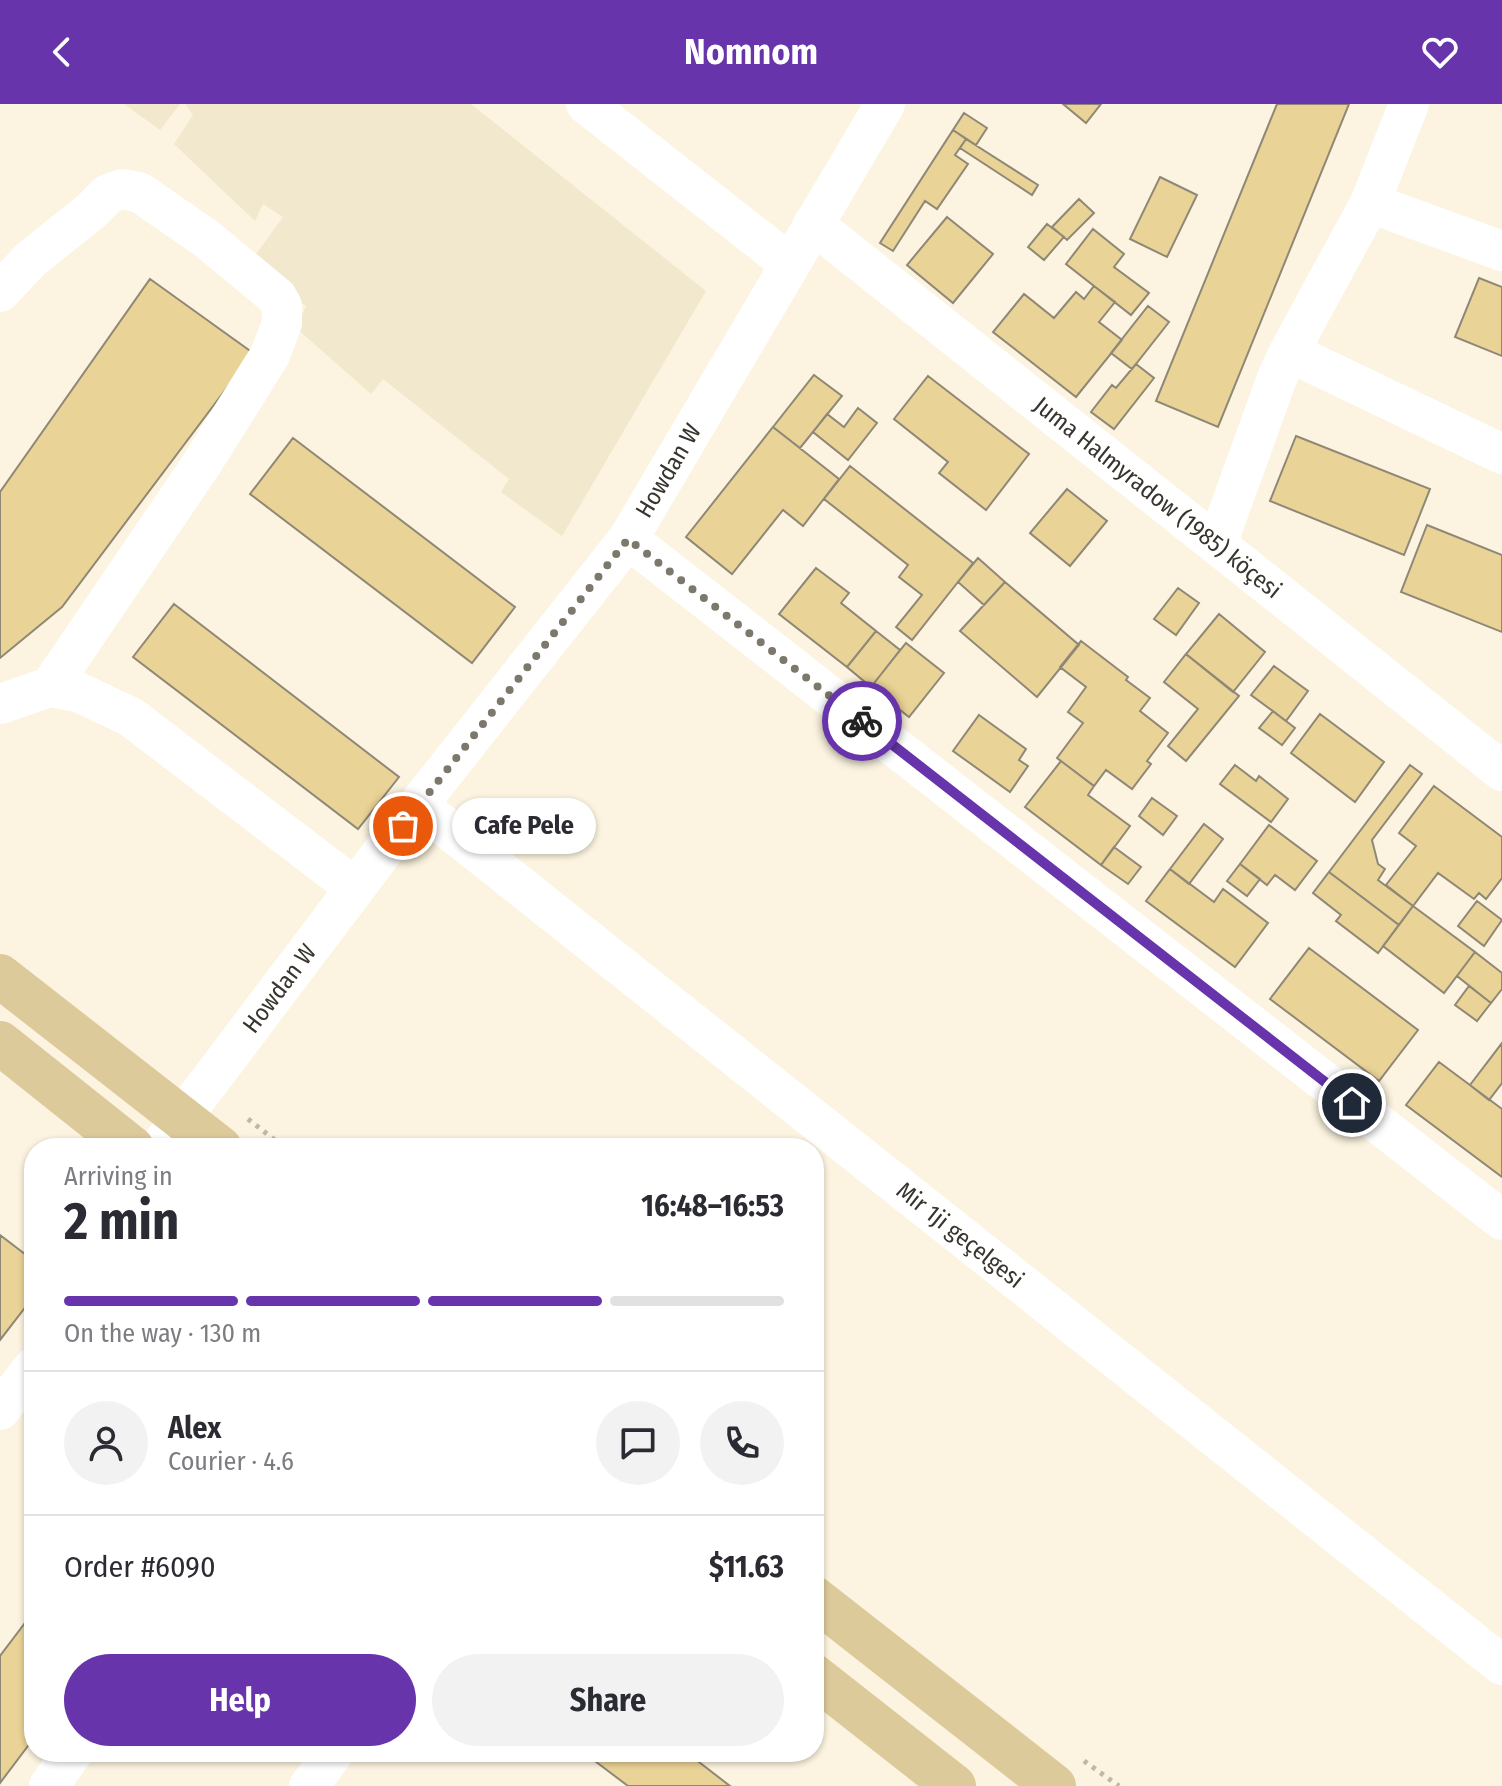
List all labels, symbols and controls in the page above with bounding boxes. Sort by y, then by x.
icon: back [40,30,84,74]
text: Nomnom [684,30,818,74]
icon: heart [1418,30,1462,74]
street label: Juma Halmyradow (1985) köçesi [1028,391,1287,604]
street label: Howdan W [630,419,707,523]
courier [822,681,902,761]
icon: bike [840,699,884,743]
pin [369,792,437,860]
callout: Cafe Pele [451,798,595,854]
icon: bag [381,804,425,848]
text: Cafe Pele [474,810,574,841]
street label: Howdan W [237,939,322,1038]
pin [1318,1069,1386,1137]
icon: home [1330,1081,1374,1125]
text: Arriving in [64,1161,173,1192]
street label: Mir 1ji geçelgesi [891,1176,1029,1294]
text: 16:48–16:53 [641,1188,784,1224]
text: 2 min [64,1190,179,1253]
text: On the way · 130 m [64,1318,261,1349]
button: person [64,1401,148,1485]
button: chat [596,1401,680,1485]
button: phone [700,1401,784,1485]
text: Alex [168,1410,221,1446]
text: Courier · 4.6 [168,1446,294,1477]
text: Order #6090 [64,1549,216,1585]
text: $11.63 [709,1549,784,1585]
button: Help [64,1654,416,1746]
button: Share [432,1654,784,1746]

